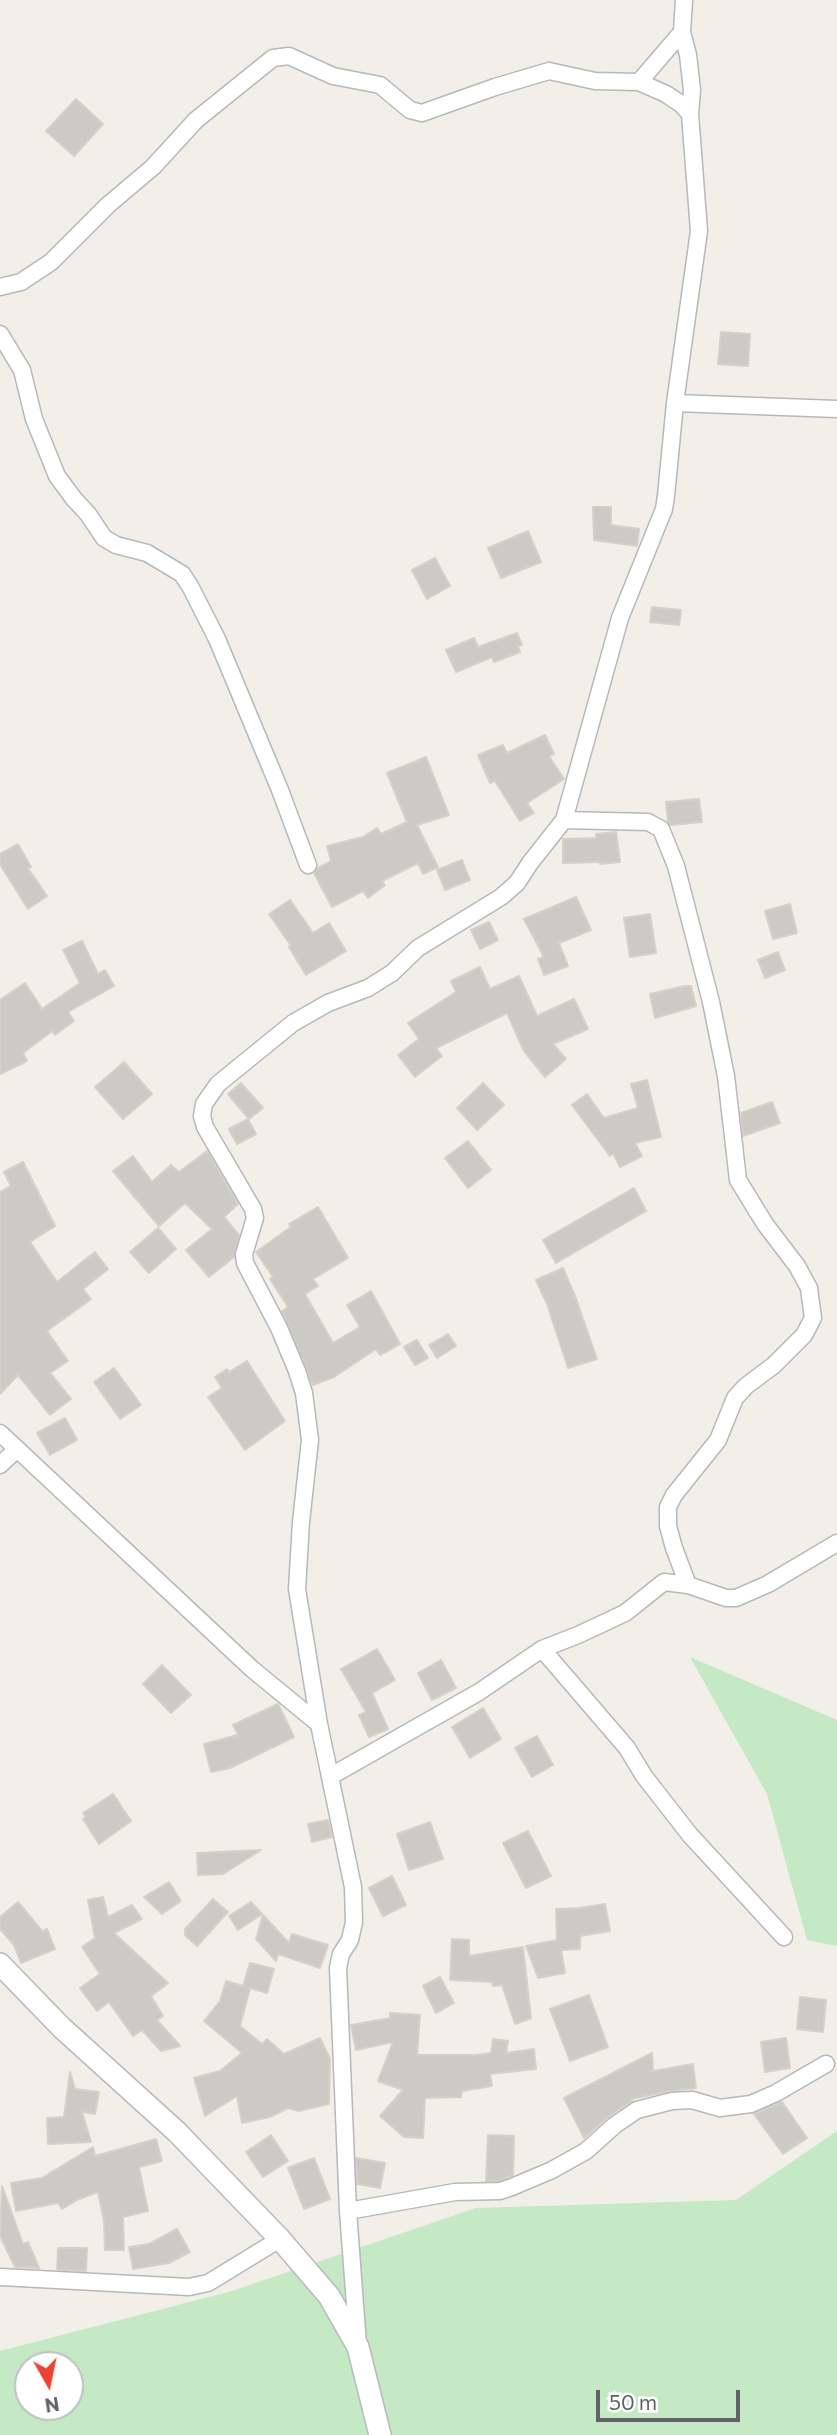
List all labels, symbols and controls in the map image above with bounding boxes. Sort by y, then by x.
north arrow [14,2351,84,2421]
scale bar [599,2376,742,2420]
text: 50 m [609,2389,657,2414]
text: N [43,2393,61,2418]

